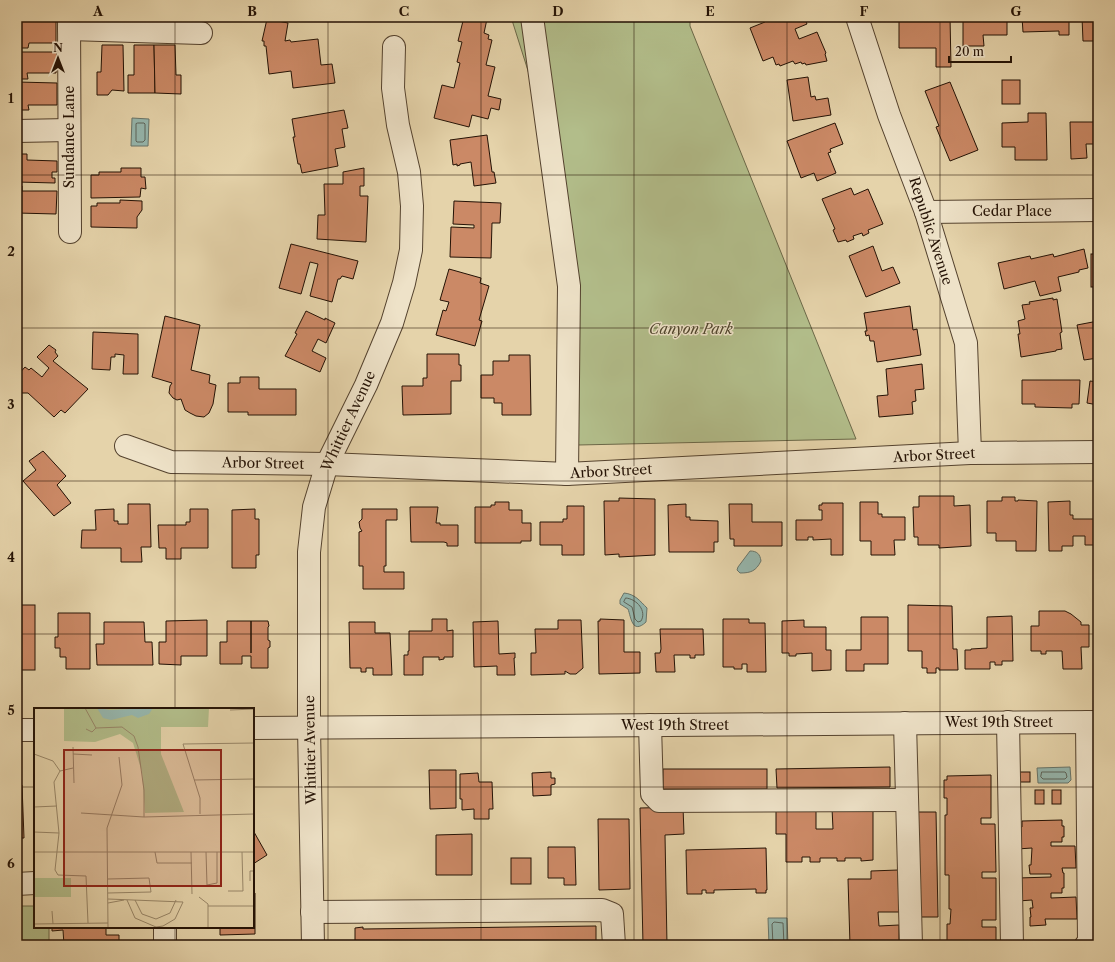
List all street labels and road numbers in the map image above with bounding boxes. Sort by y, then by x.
street label: Sundance Lane [60,86,78,188]
street label: Republic Avenue [905,175,957,287]
street label: Cedar Place [972,202,1052,220]
street label: Whittier Avenue [316,368,379,475]
street label: Arbor Street [891,444,976,466]
street label: Arbor Street [221,453,304,473]
street label: Arbor Street [568,460,653,482]
street label: Whittier Avenue [300,695,320,806]
street label: West 19th Street [944,713,1053,731]
street label: West 19th Street [620,716,729,734]

